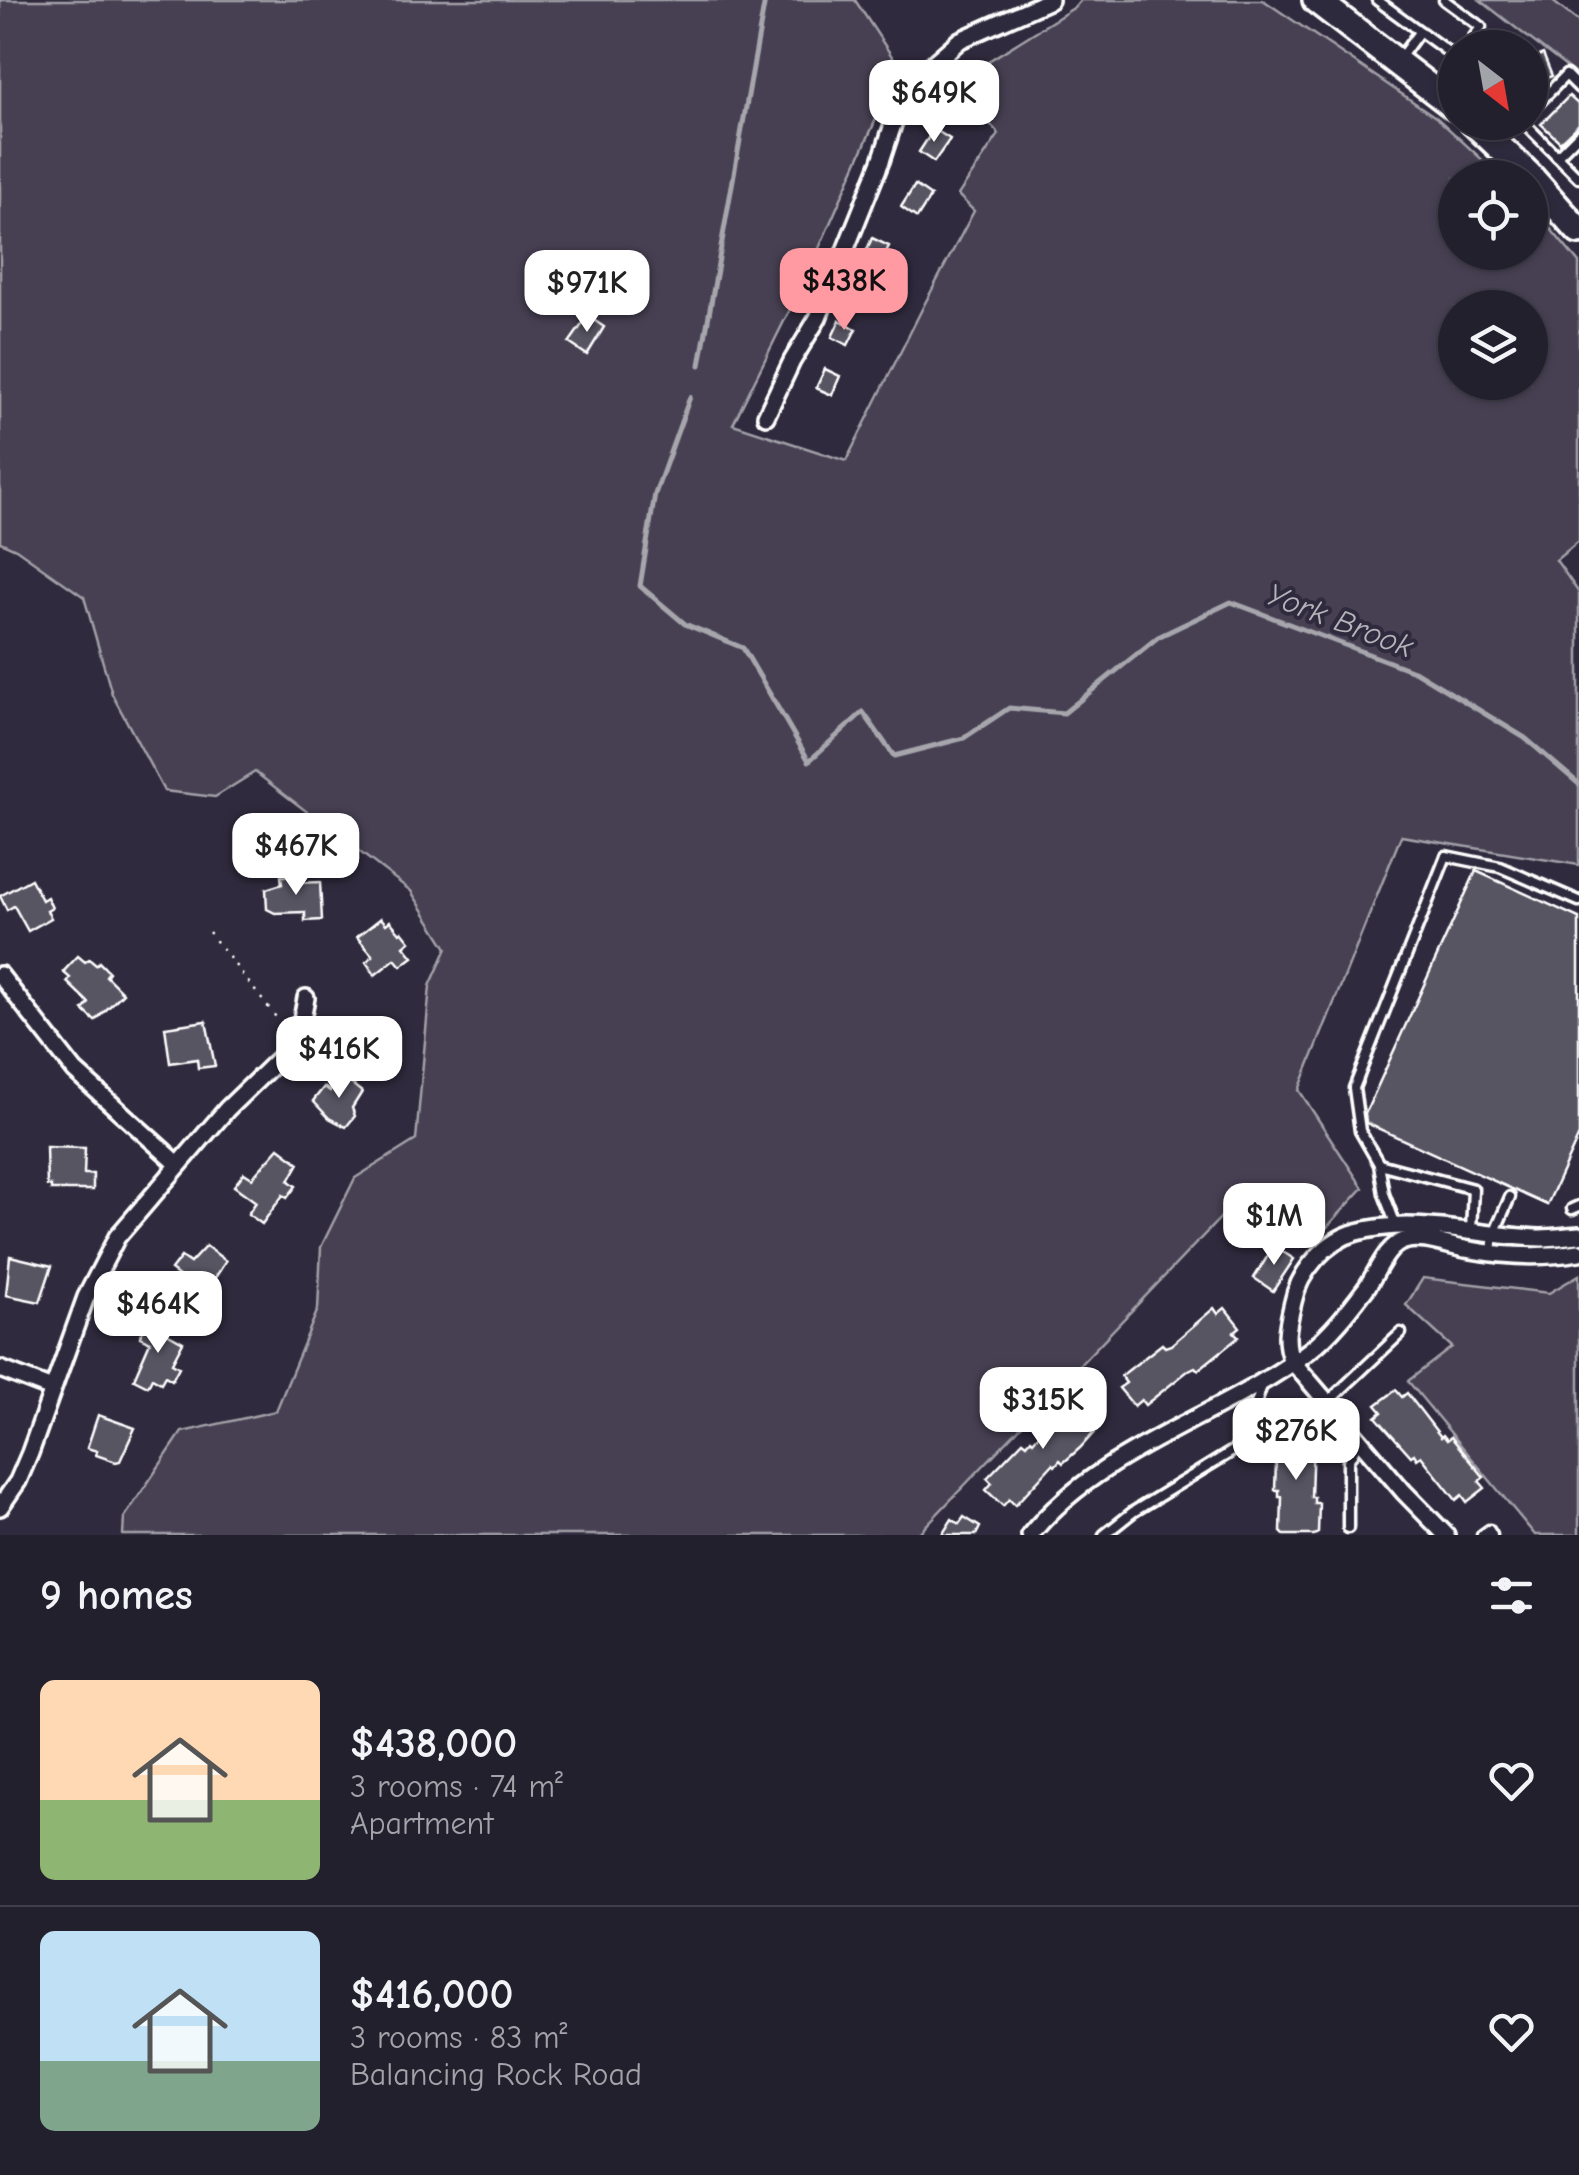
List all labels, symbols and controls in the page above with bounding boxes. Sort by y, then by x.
north arrow [1438,30,1548,140]
map controls [1438,30,1548,400]
pin: $649K [864,60,1004,145]
text: $649K [891,74,977,111]
button: locate [1438,160,1548,270]
pin: $438K [774,248,914,333]
pin: $971K [517,250,657,335]
text: $438K [802,262,886,299]
text: $971K [547,264,628,301]
button: layers [1438,290,1548,400]
water label: York Brook [1261,576,1419,665]
pin: $467K [226,813,366,898]
text: $467K [254,827,338,864]
pin: $416K [269,1016,409,1101]
text: $416K [298,1030,380,1067]
pin: $1M [1226,1183,1322,1268]
text: $1M [1245,1197,1303,1234]
pin: $464K [88,1271,228,1356]
text: $464K [116,1285,200,1322]
pin: $315K [973,1367,1113,1452]
text: $315K [1002,1381,1084,1418]
pin: $276K [1226,1398,1366,1483]
text: $276K [1255,1412,1337,1449]
icon: filters [1484,1568,1539,1623]
text: 9 homes [40,1571,193,1620]
text: $438,000 [350,1719,517,1768]
icon: home [120,1720,240,1840]
icon: heart [1484,1753,1539,1808]
text: 3 rooms · 74 m² [350,1768,563,1805]
text: Apartment [350,1805,493,1842]
text: $416,000 [350,1970,514,2019]
icon: home [120,1971,240,2091]
icon: heart [1484,2004,1539,2059]
text: 3 rooms · 83 m² [350,2019,567,2056]
text: Balancing Rock Road [350,2056,642,2093]

